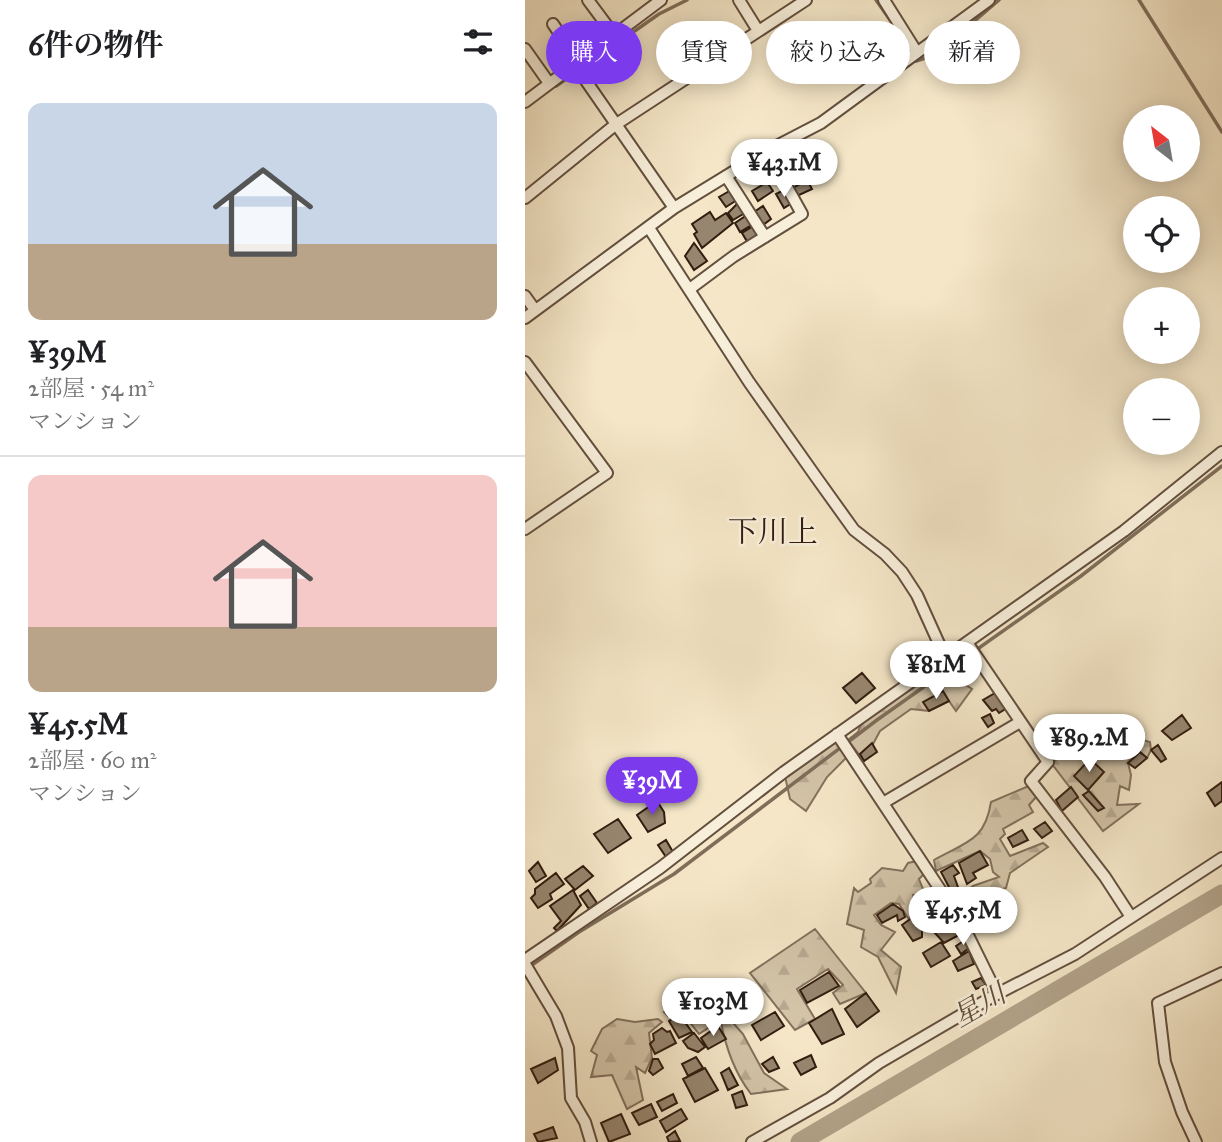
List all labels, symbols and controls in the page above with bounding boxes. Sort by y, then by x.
chip: 購入 [546,21,642,84]
chip: 賃貸 [656,21,752,84]
chip: 絞り込み [766,21,910,84]
chip: 新着 [924,21,1020,84]
icon: filters [459,23,497,61]
text: 6件の物件 [28,27,163,63]
north arrow [1123,105,1201,182]
map controls [1123,105,1200,455]
pin: ¥43.1M [727,140,841,199]
text: ¥43.1M [747,148,821,176]
icon: home [200,149,326,275]
button: locate [1123,196,1200,273]
button: + [1123,287,1200,364]
text: ¥39M [28,334,107,370]
text: 2部屋 · 54 m² [28,374,154,402]
button: − [1123,378,1200,455]
text: マンション [28,407,142,435]
district label: 下川上 [728,514,818,550]
icon: home [200,521,326,647]
pin: ¥81M [895,642,977,701]
text: ¥81M [906,650,966,678]
text: ¥45.5M [28,706,128,742]
pin: ¥89.2M [1032,714,1146,774]
text: ¥89.2M [1049,723,1129,751]
text: 2部屋 · 60 m² [28,746,156,774]
pin: ¥39M [611,758,693,817]
text: ¥39M [622,766,682,794]
text: マンション [28,779,142,807]
pin: ¥45.5M [906,888,1020,947]
text: ¥45.5M [925,896,1001,924]
water label: 星川 [946,974,1015,1034]
pin: ¥103M [664,978,762,1038]
text: ¥103M [678,987,748,1015]

